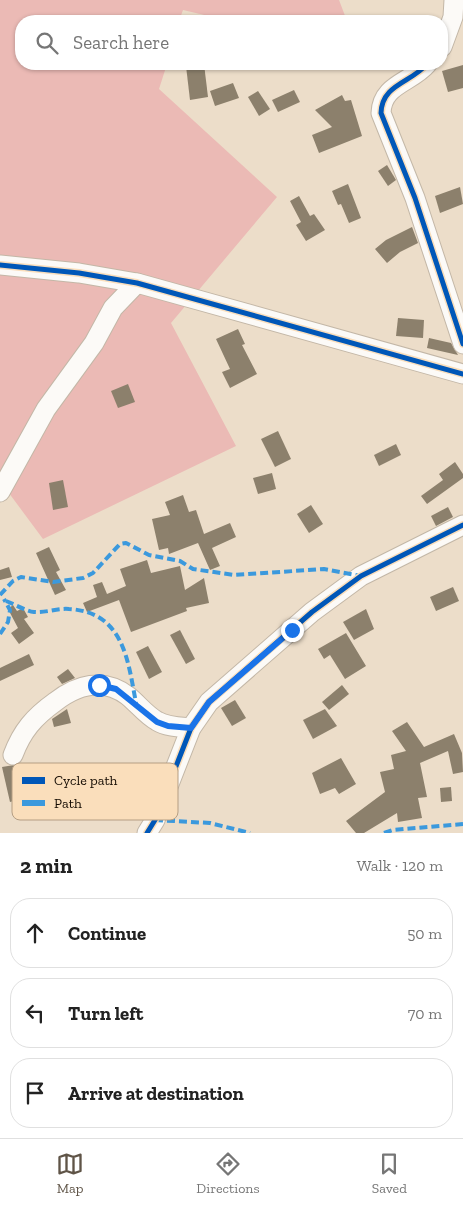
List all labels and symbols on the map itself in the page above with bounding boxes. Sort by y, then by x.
route end [281,619,304,642]
route start [88,674,111,697]
legend [12,763,178,820]
text: Cycle path [54,772,118,789]
text: Path [54,795,82,812]

